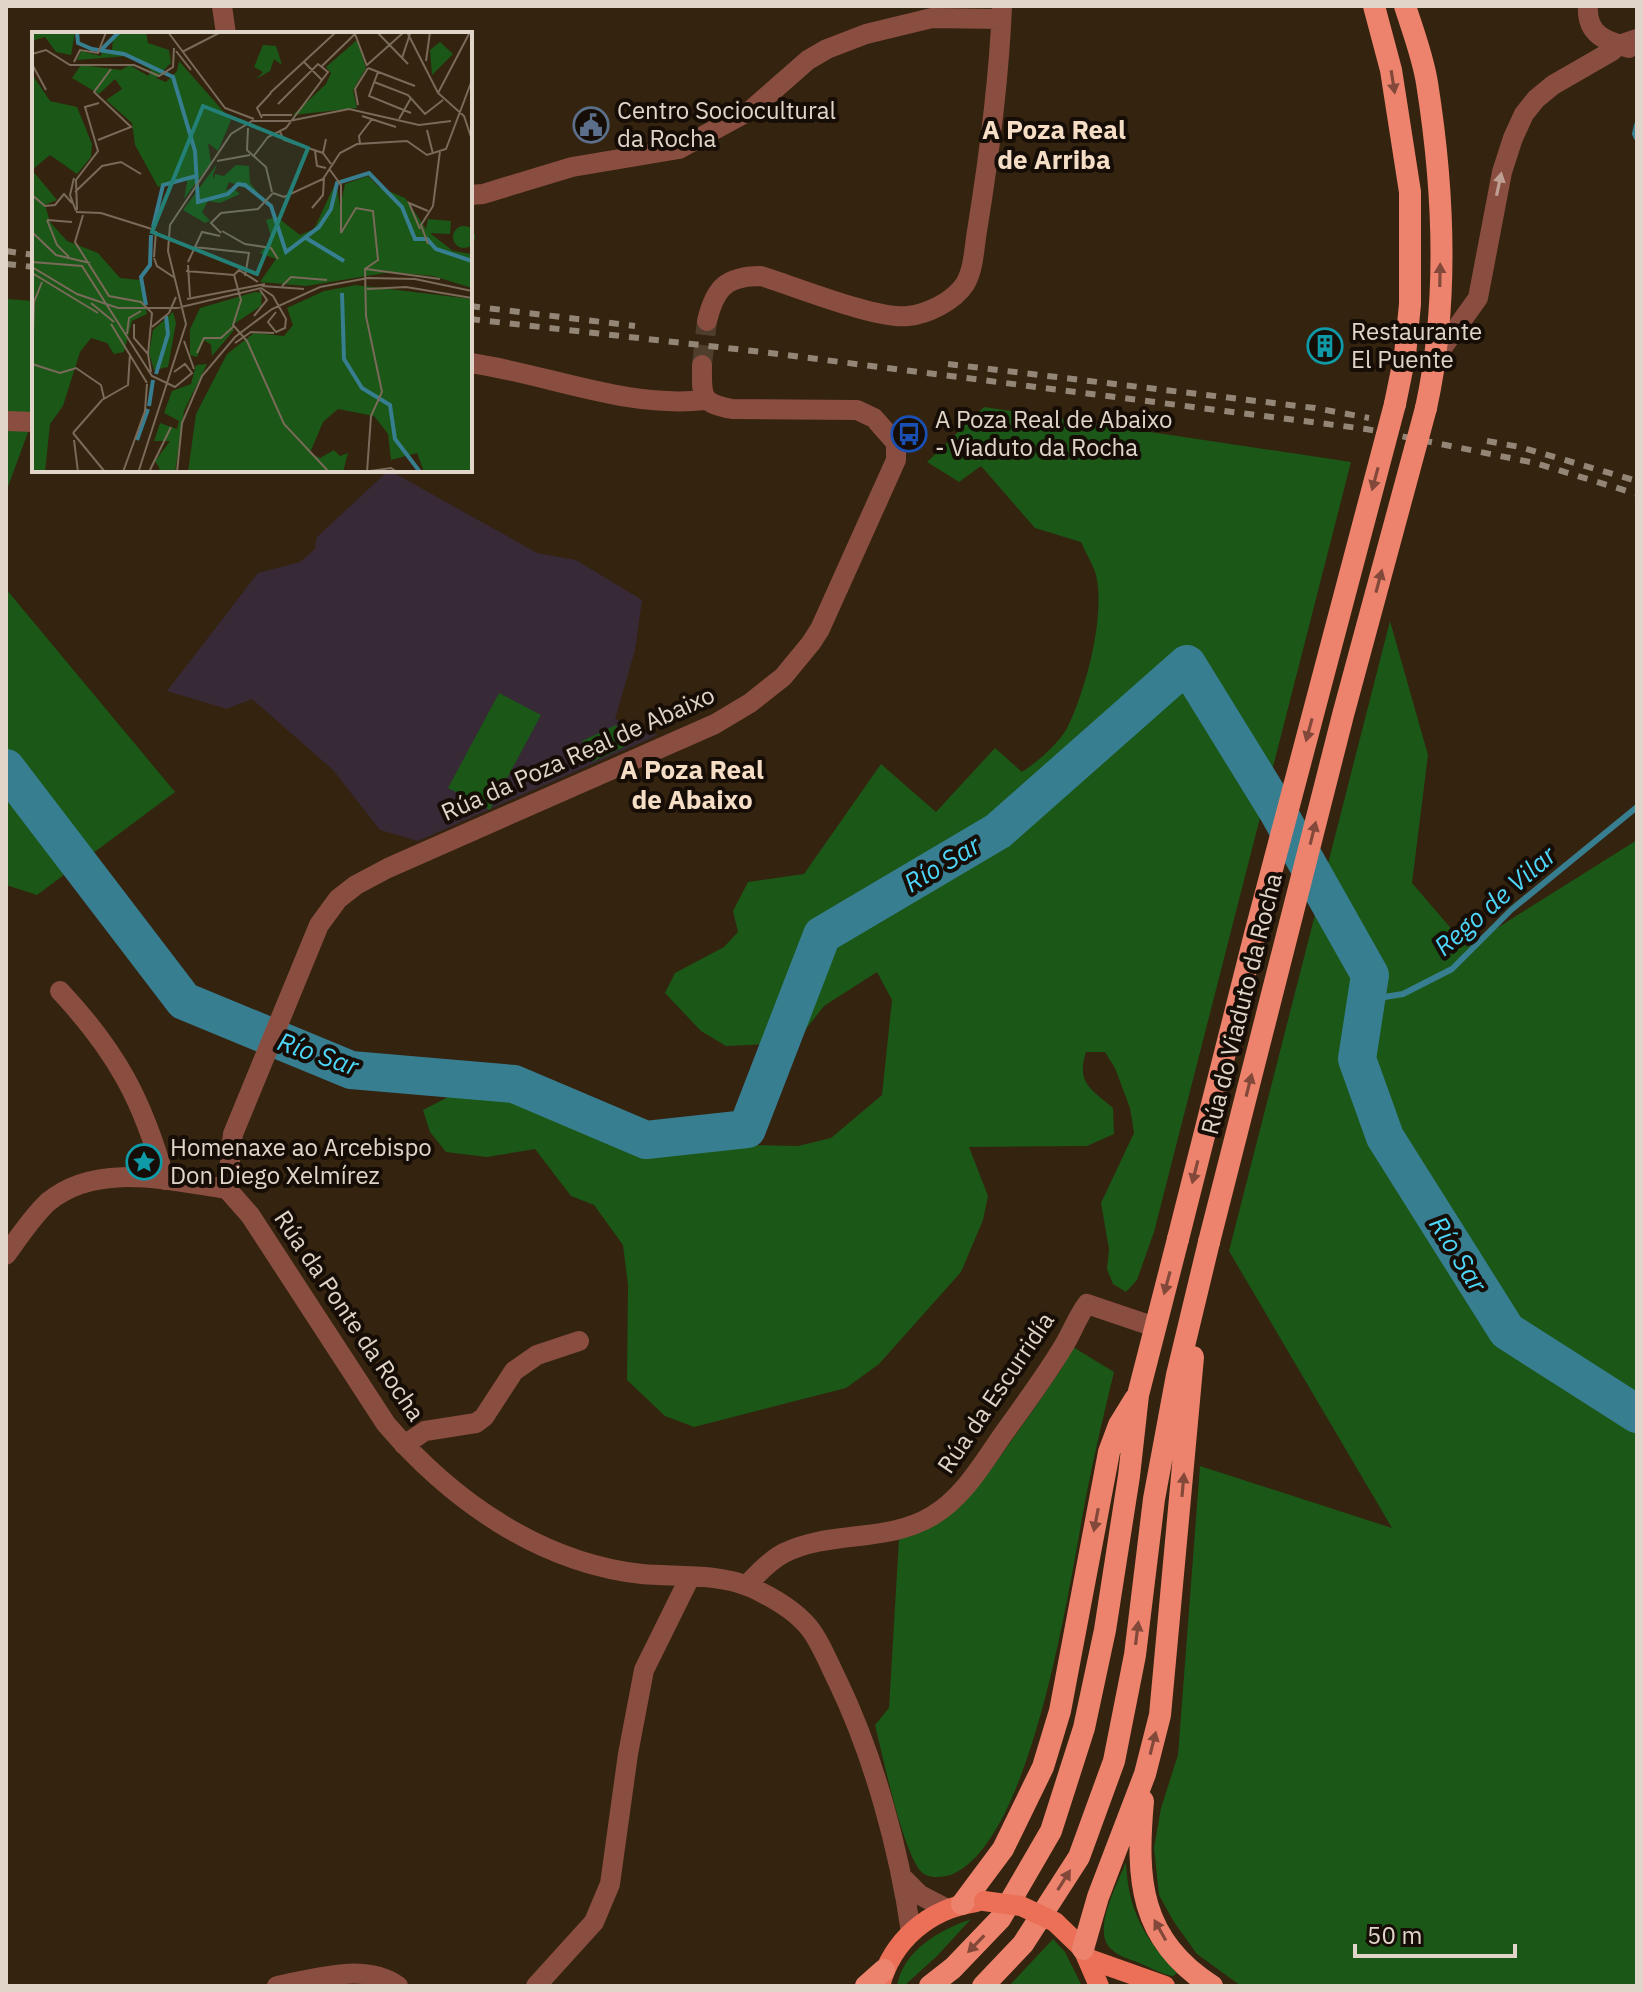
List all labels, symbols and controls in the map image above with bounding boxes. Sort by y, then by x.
inset map [32,32,472,472]
one-way arrow [1387,69,1400,94]
place label: Centro Sociocultural da Rocha [617,94,836,154]
public building icon: Centro Sociocultural da Rocha [572,106,610,144]
district label: A Poza Real de Arriba [982,112,1126,176]
one-way arrow [1494,172,1506,197]
one-way arrow [1434,262,1446,287]
place label: Restaurante El Puente [1351,315,1482,375]
building icon: Restaurante El Puente [1306,327,1344,365]
place label: A Poza Real de Abaixo - Viaduto da Rocha [935,403,1172,463]
bus stop icon: A Poza Real de Abaixo - Viaduto da Rocha [890,415,928,453]
one-way arrow [1369,466,1381,491]
one-way arrow [1373,569,1386,593]
street label: Rúa da Poza Real de Abaixo [436,678,719,828]
one-way arrow [1303,718,1315,743]
district label: A Poza Real de Abaixo [620,752,764,816]
one-way arrow [1307,820,1319,845]
water label: Río Sar [897,826,987,899]
water label: Rego de Vilar [1426,837,1564,963]
street label: Rúa do Viaduto da Rocha [1193,870,1289,1138]
water label: Río Sar [273,1023,365,1083]
one-way arrow [1243,1072,1255,1097]
place label: Homenaxe ao Arcebispo Don Diego Xelmírez [170,1131,432,1191]
place icon: Homenaxe ao Arcebispo Don Diego Xelmírez [125,1143,163,1181]
one-way arrow [1189,1160,1201,1185]
street label: Rúa da Ponte da Rocha [267,1204,432,1427]
water label: Río Sar [1422,1209,1496,1299]
one-way arrow [1160,1271,1172,1296]
street label: Rúa da Escurridía [929,1306,1061,1479]
one-way arrow [1176,1472,1189,1497]
one-way arrow [1090,1508,1102,1533]
one-way arrow [1131,1620,1144,1645]
one-way arrow [1147,1731,1159,1756]
one-way arrow [1057,1869,1071,1891]
scale bar [1355,1908,1515,1958]
one-way arrow [1153,1919,1167,1941]
text: 50 m [1367,1919,1422,1951]
one-way arrow [968,1934,986,1953]

